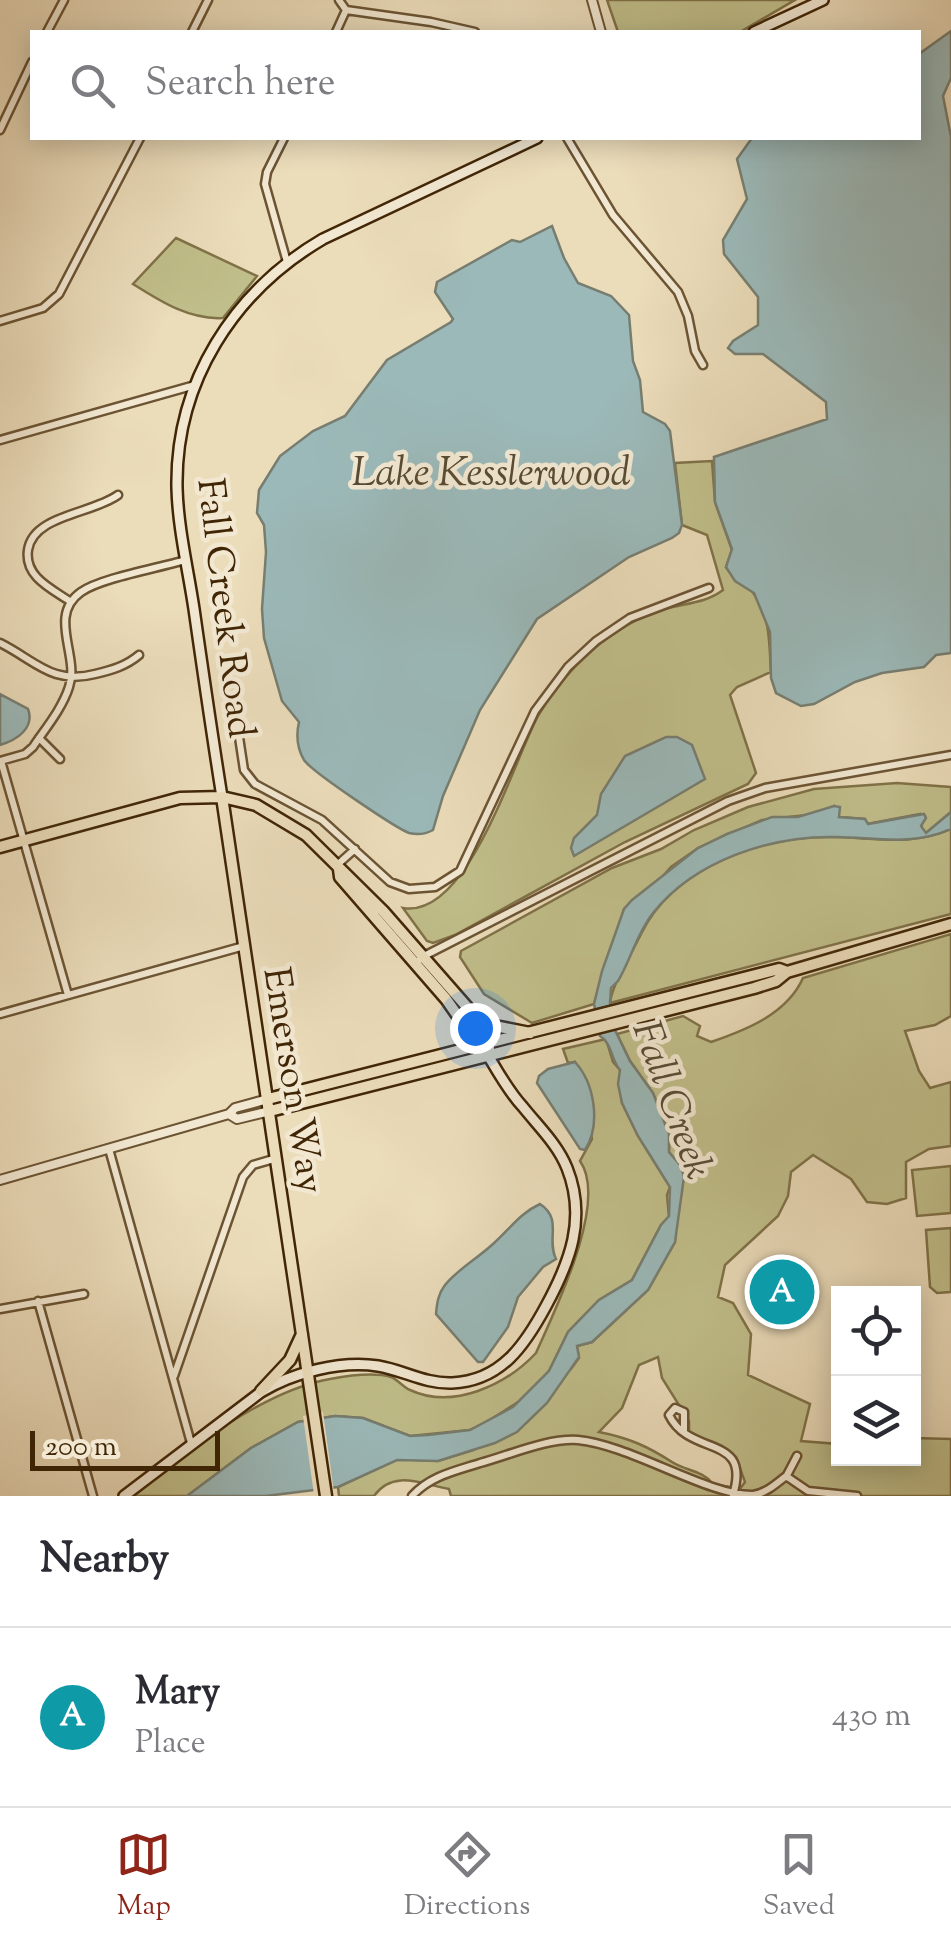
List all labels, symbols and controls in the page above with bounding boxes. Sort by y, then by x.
search box [30,30,921,140]
icon: search [65,58,120,113]
text: Search here [145,58,336,112]
water label: Lake Kesslerwood [352,447,631,504]
street label: Fall Creek Road [180,476,266,741]
street label: Emerson Way [247,964,336,1198]
your location [450,1003,501,1054]
water label: Fall Creek [615,1013,725,1188]
pin: A [750,1254,814,1330]
map controls [831,1286,921,1466]
button: locate [831,1286,921,1376]
button: layers [831,1376,921,1466]
scale bar [30,1426,220,1470]
text: 200 m [45,1428,117,1468]
text: Nearby [40,1531,169,1591]
text: Mary [135,1667,220,1721]
text: A [60,1694,85,1740]
text: 430 m [832,1694,911,1740]
text: Place [135,1721,206,1767]
tab: Map [116,1827,171,1927]
tab: Directions [404,1827,530,1927]
tab: Saved [763,1827,835,1927]

